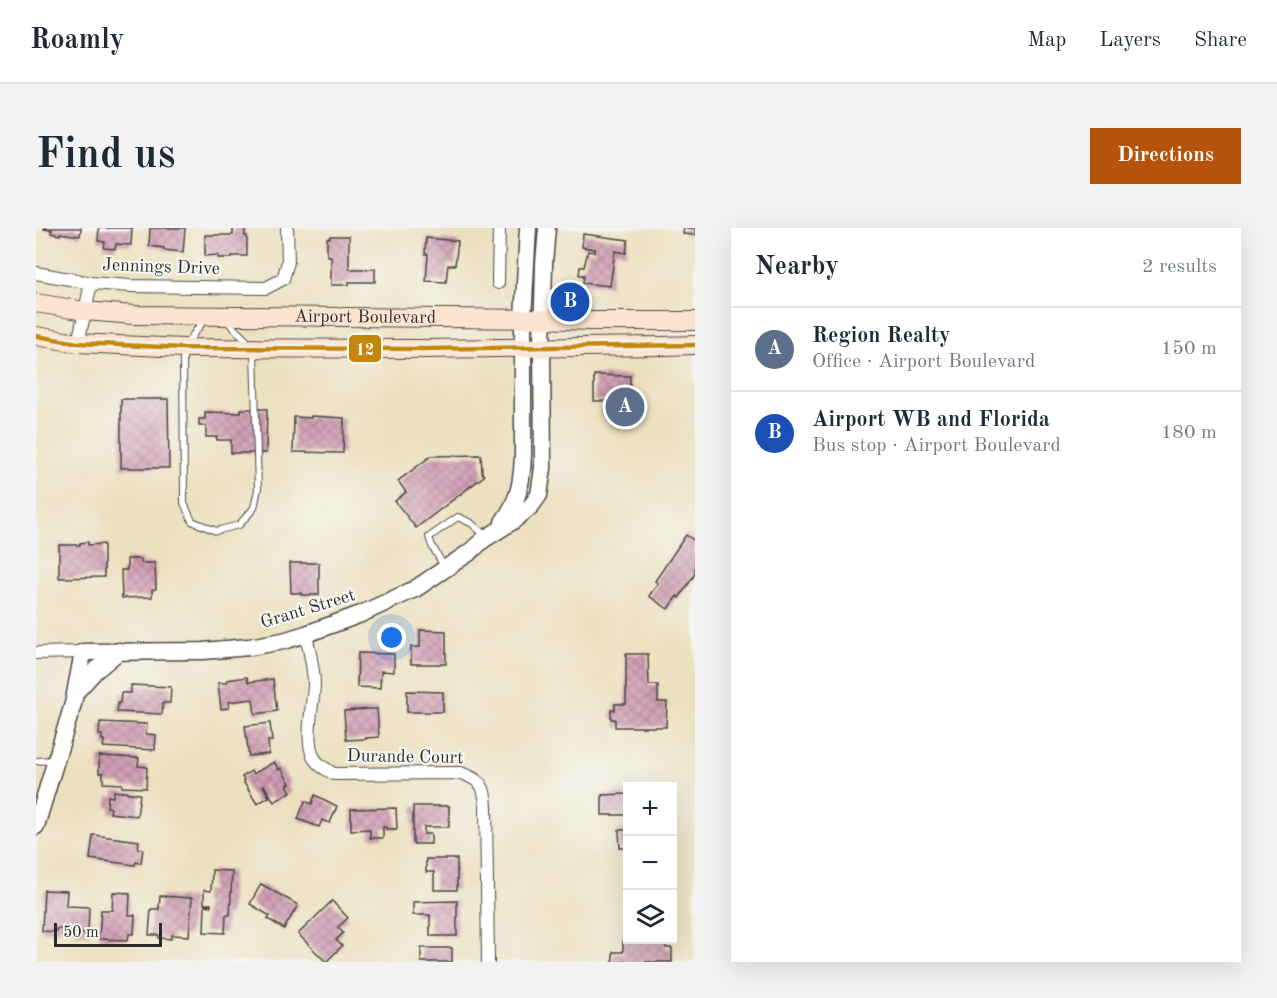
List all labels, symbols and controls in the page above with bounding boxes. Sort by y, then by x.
text: Roamly [30,27,124,55]
text: Map [1027,30,1066,51]
text: Layers [1099,30,1161,51]
text: Share [1194,30,1247,51]
button: Directions [1090,128,1241,184]
text: Find us [36,135,175,177]
text: Nearby [755,254,839,280]
street label: Jennings Drive [102,256,220,278]
text: 2 results [1142,257,1217,277]
pin: B [550,280,590,325]
street label: Airport Boulevard [294,308,436,327]
text: Region Realty [812,325,951,347]
line badge: 12 [348,334,382,363]
text: A [767,339,782,359]
text: 150 m [1161,339,1217,359]
text: 12 [356,343,374,359]
text: Office · Airport Boulevard [812,352,1035,372]
pin: A [606,384,644,429]
text: Airport WB and Florida [812,409,1050,431]
text: B [767,423,782,443]
text: 180 m [1161,423,1217,443]
text: Bus stop · Airport Boulevard [812,436,1061,456]
street label: Grant Street [259,586,357,632]
your location [377,623,406,652]
street label: Durande Court [347,747,463,767]
map controls [623,782,677,944]
button: + [623,782,677,836]
button: − [623,836,677,890]
button: layers [623,890,677,944]
scale bar [54,920,162,948]
text: 50 m [63,925,99,941]

